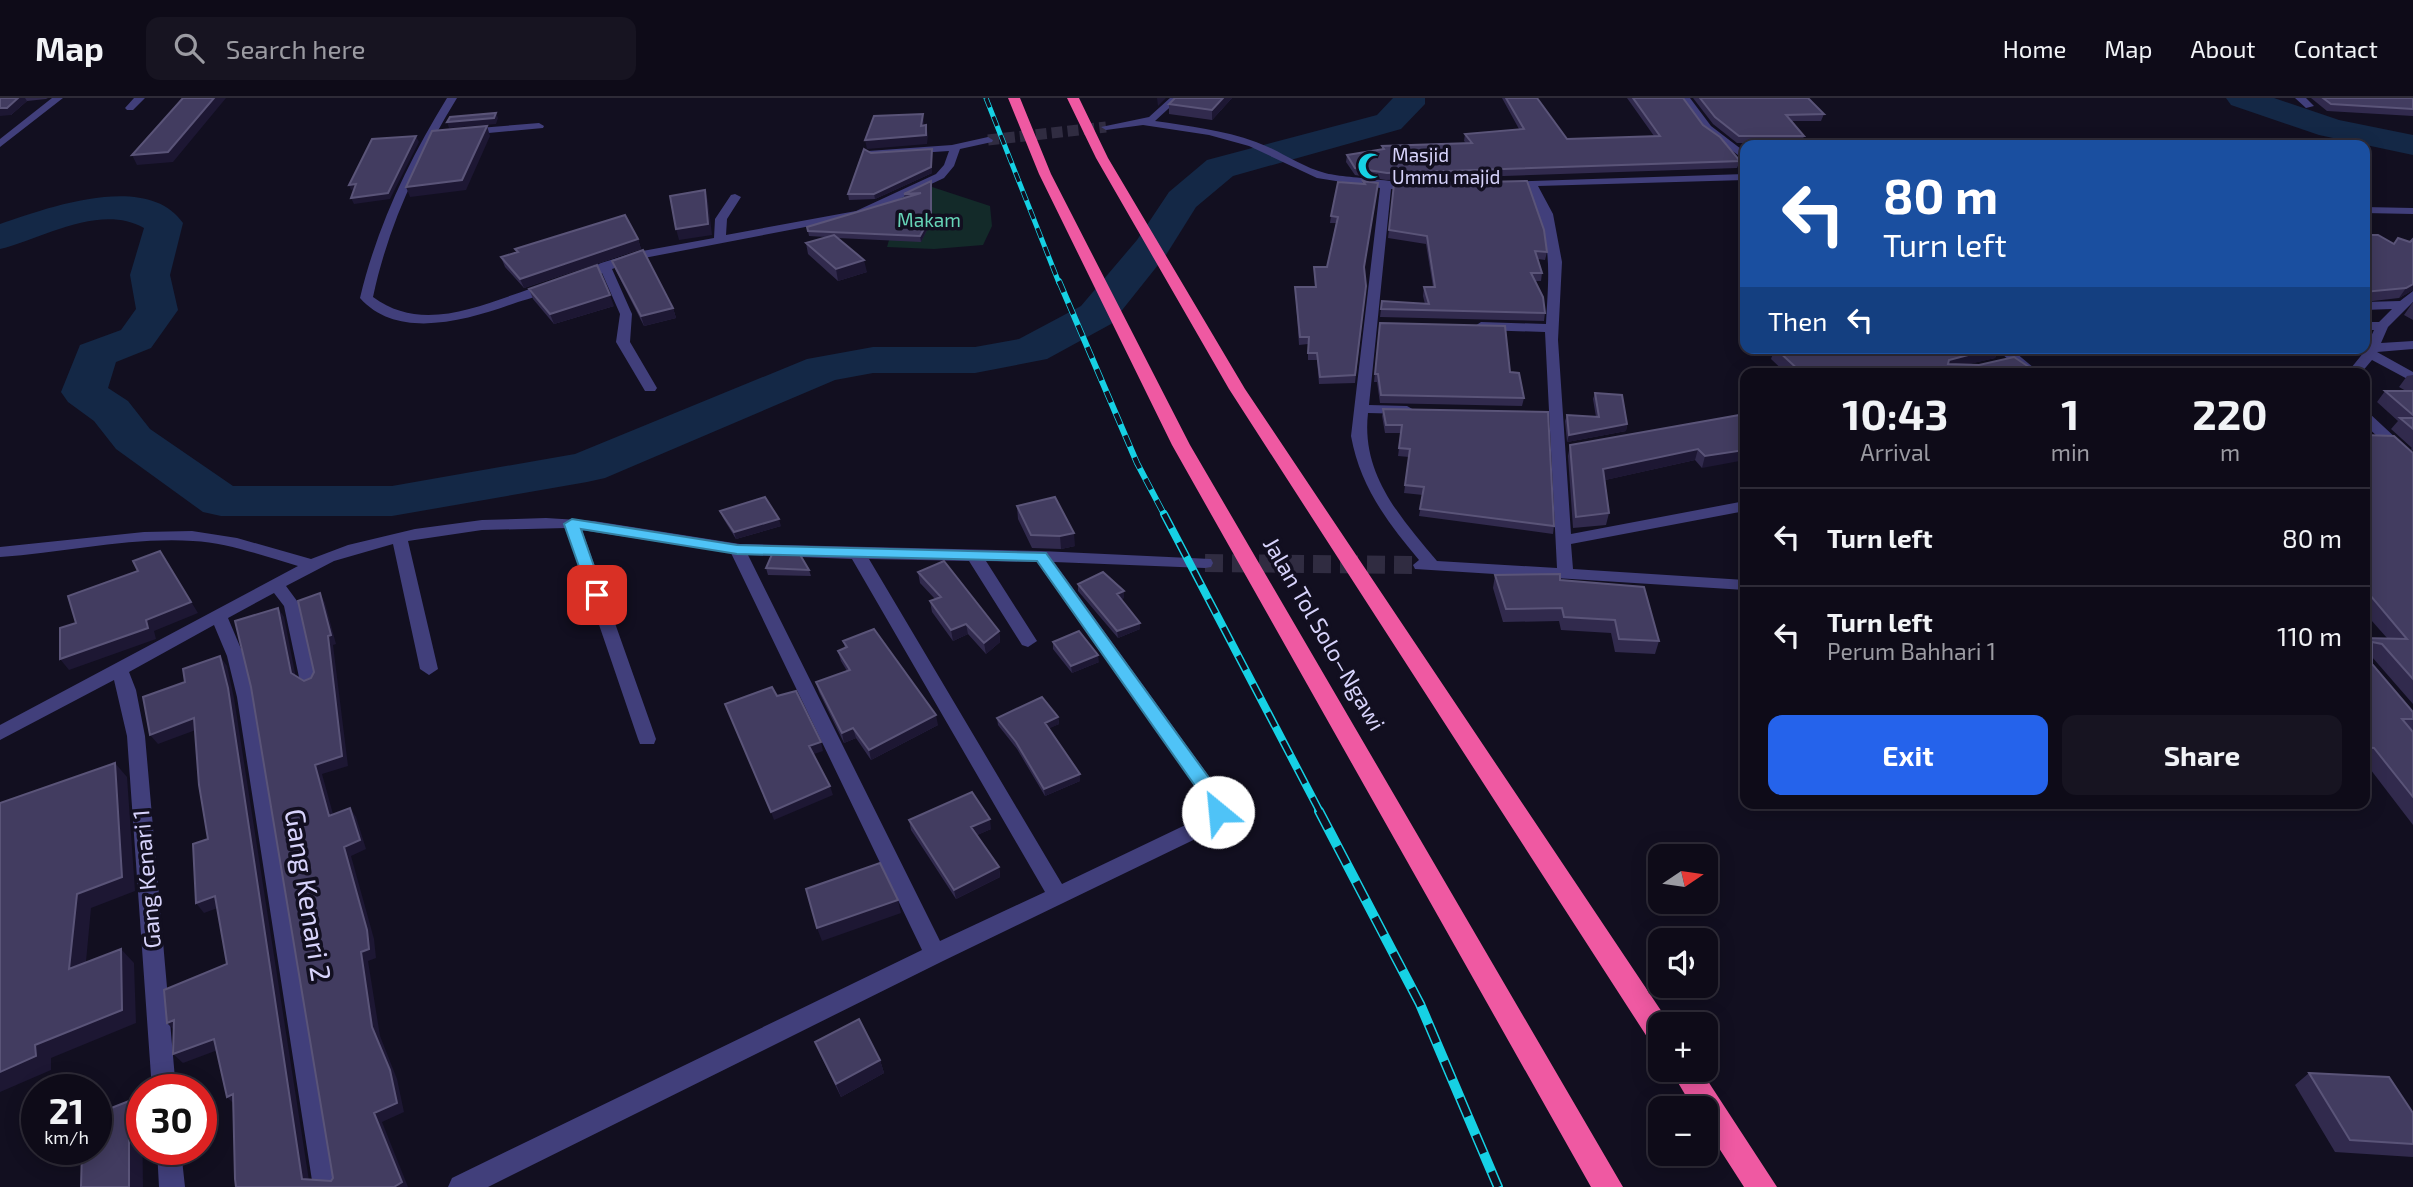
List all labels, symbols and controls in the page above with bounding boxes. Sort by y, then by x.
search box [146,17,636,80]
text: Map [35,28,104,68]
icon: search [170,29,208,67]
text: Search here [226,33,365,64]
text: Home [2003,34,2066,63]
text: Map [2104,34,2152,63]
text: About [2190,34,2256,63]
text: Contact [2294,34,2378,63]
place label: Masjid Ummu majid [1392,143,1500,188]
mosque icon: Masjid Ummu majid [1356,151,1386,181]
text: 80 m [1883,165,1998,224]
icon: left [1768,168,1859,259]
park label: Makam [897,208,961,231]
text: Turn left [1883,225,2007,263]
icon: left [1841,301,1879,339]
text: Then [1768,305,1827,336]
text: 10:43 [1842,388,1948,438]
text: 1 [2061,388,2079,438]
text: 220 [2192,388,2268,438]
text: Arrival [1860,438,1930,466]
text: min [2051,438,2090,466]
text: m [2220,438,2240,466]
icon: left [1768,518,1806,556]
text: Turn left [1827,522,1933,553]
text: 80 m [2282,522,2342,553]
street label: Jalan Tol Solo–Ngawi [1258,532,1392,735]
pin [567,565,627,625]
icon: arrive [578,576,616,614]
text: Turn left [1827,606,1933,637]
icon: left [1768,616,1806,654]
text: 110 m [2277,620,2342,651]
text: Perum Bahhari 1 [1827,637,1996,665]
button: Exit [1768,715,2048,795]
button: Share [2062,715,2342,795]
position arrow [1181,775,1255,849]
street label: Gang Kenari 2 [279,806,339,983]
street label: Gang Kenari 1 [126,809,166,950]
north arrow [1648,844,1718,914]
map controls [1648,844,1718,1166]
button: sound [1648,928,1718,998]
button: + [1648,1012,1718,1082]
speed limit sign: 30 [126,1074,217,1165]
text: 21 [49,1089,84,1131]
button: − [1648,1096,1718,1166]
text: km/h [44,1126,89,1148]

